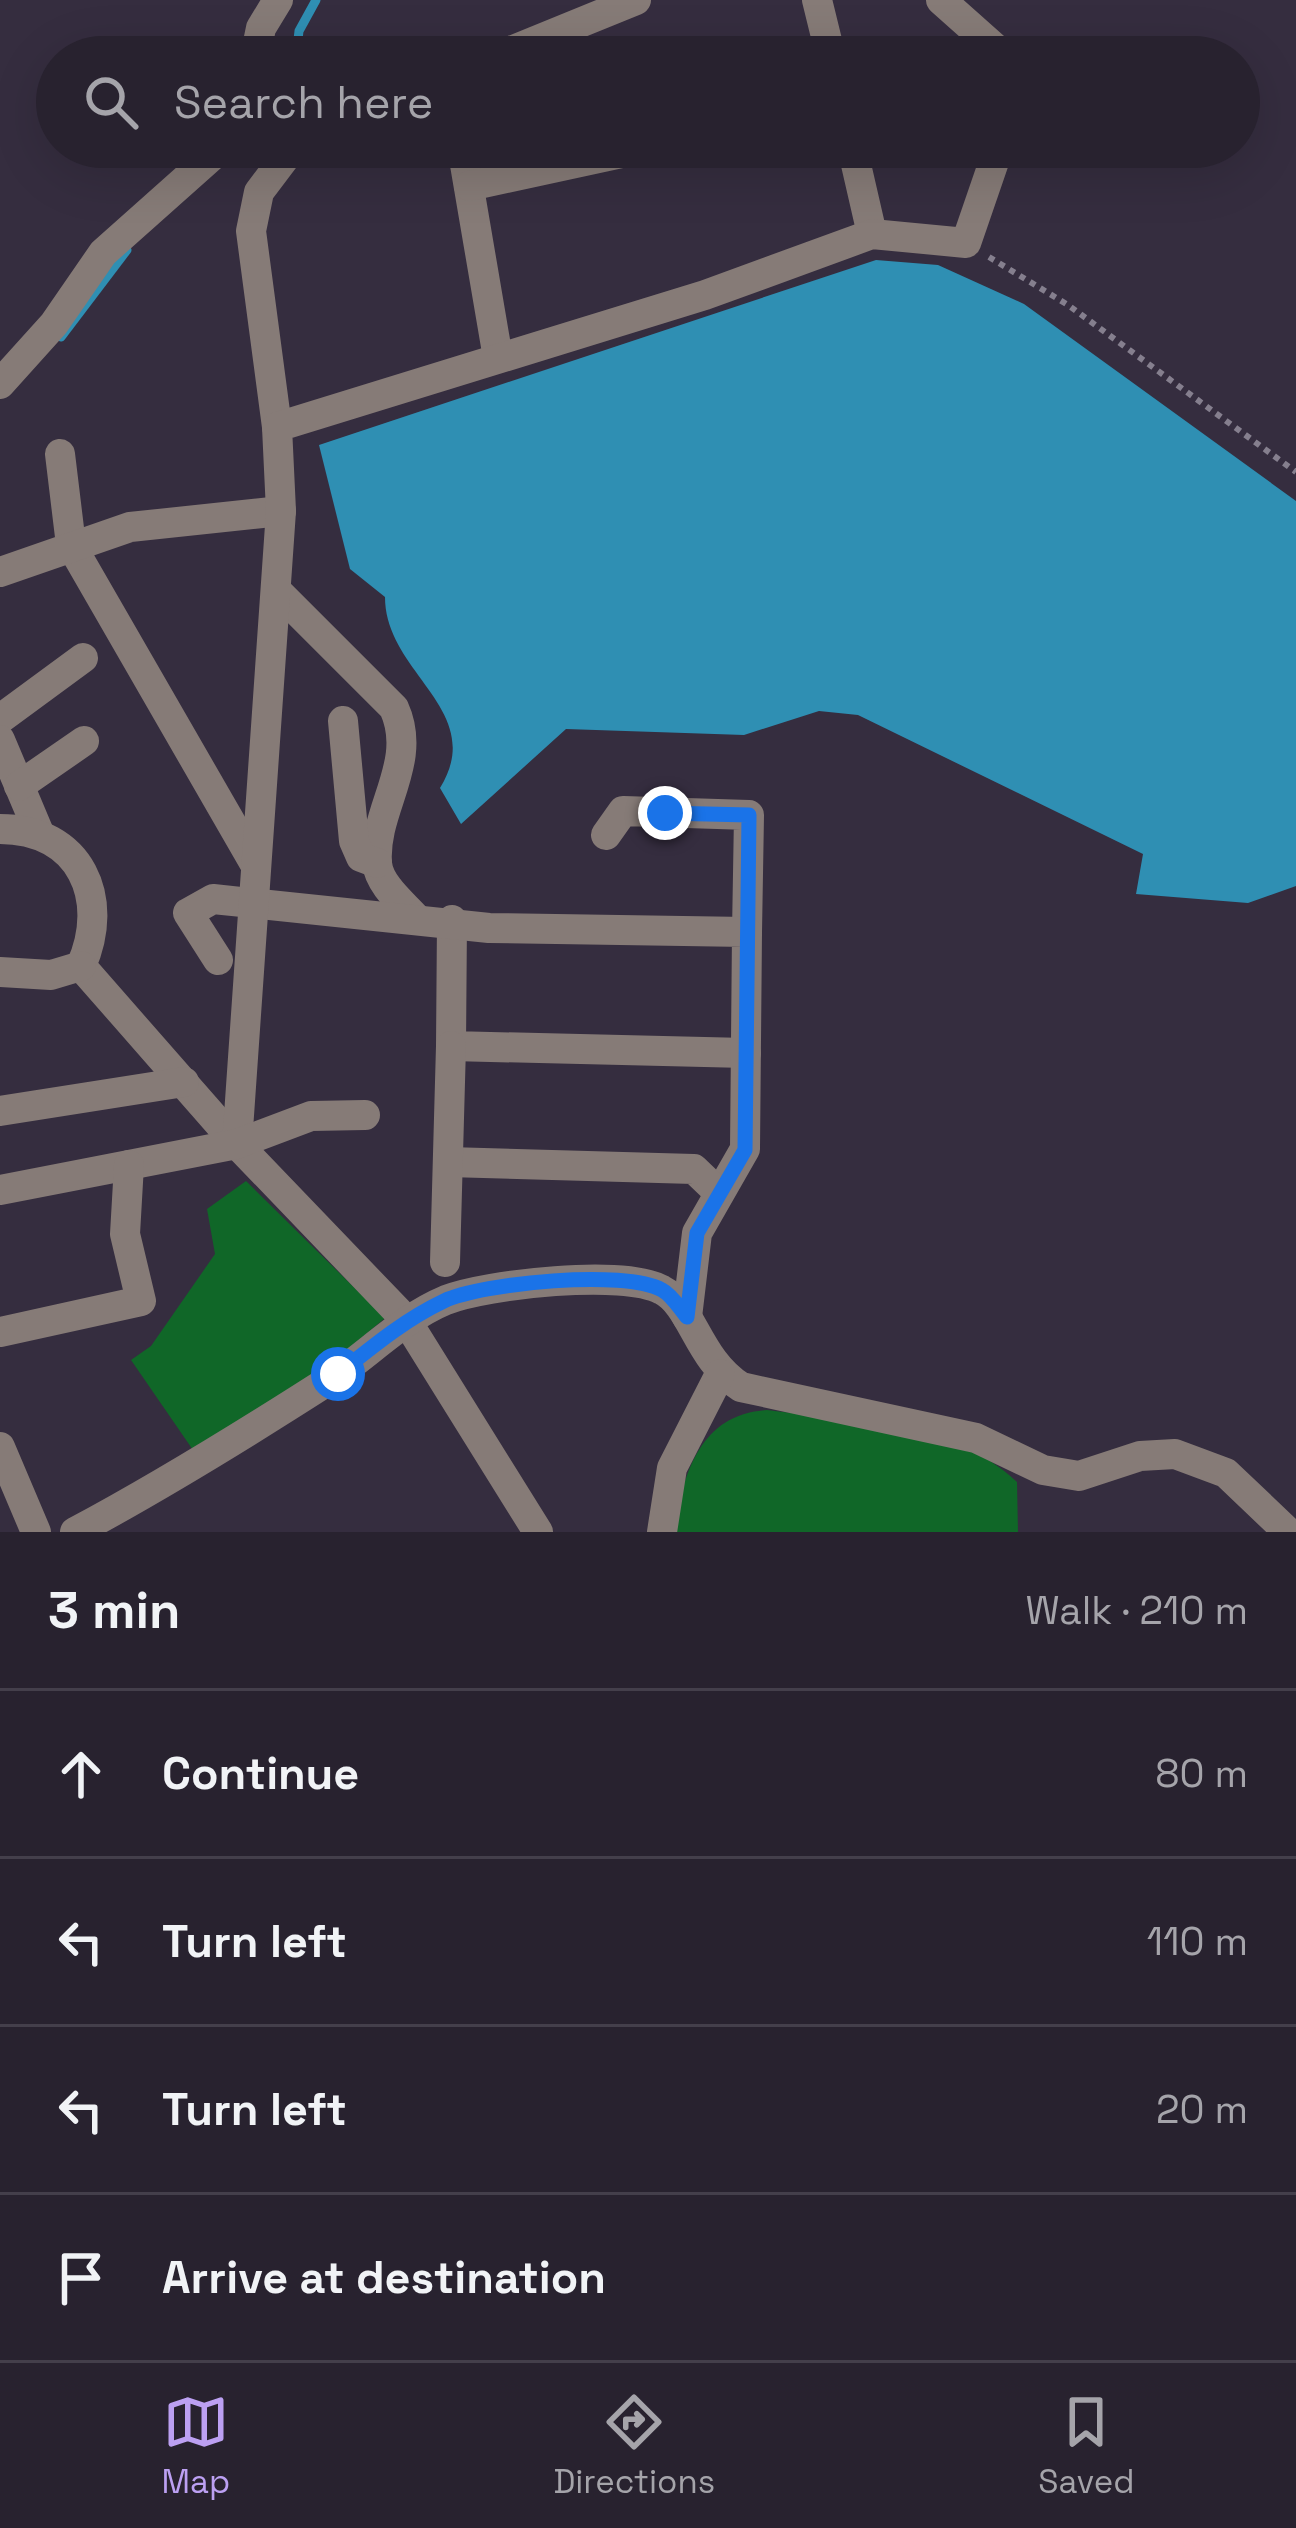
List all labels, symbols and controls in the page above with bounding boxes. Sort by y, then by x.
search box [36,36,1260,168]
icon: search [78,69,144,135]
text: Search here [174,74,433,131]
route end [638,786,692,840]
route start [311,1347,365,1401]
text: 3 min [48,1578,181,1643]
text: Walk · 210 m [1026,1586,1248,1635]
icon: ahead [48,1741,114,1807]
text: Continue [162,1745,359,1802]
text: 80 m [1155,1749,1248,1798]
icon: left [48,1909,114,1975]
text: Turn left [162,1913,347,1970]
text: 110 m [1147,1917,1248,1966]
icon: left [48,2077,114,2143]
text: Turn left [162,2081,347,2138]
text: 20 m [1156,2085,1248,2134]
icon: arrive [48,2245,114,2311]
text: Arrive at destination [162,2249,606,2306]
tab: Map [162,2389,230,2503]
tab: Directions [553,2389,715,2503]
tab: Saved [1038,2389,1134,2503]

